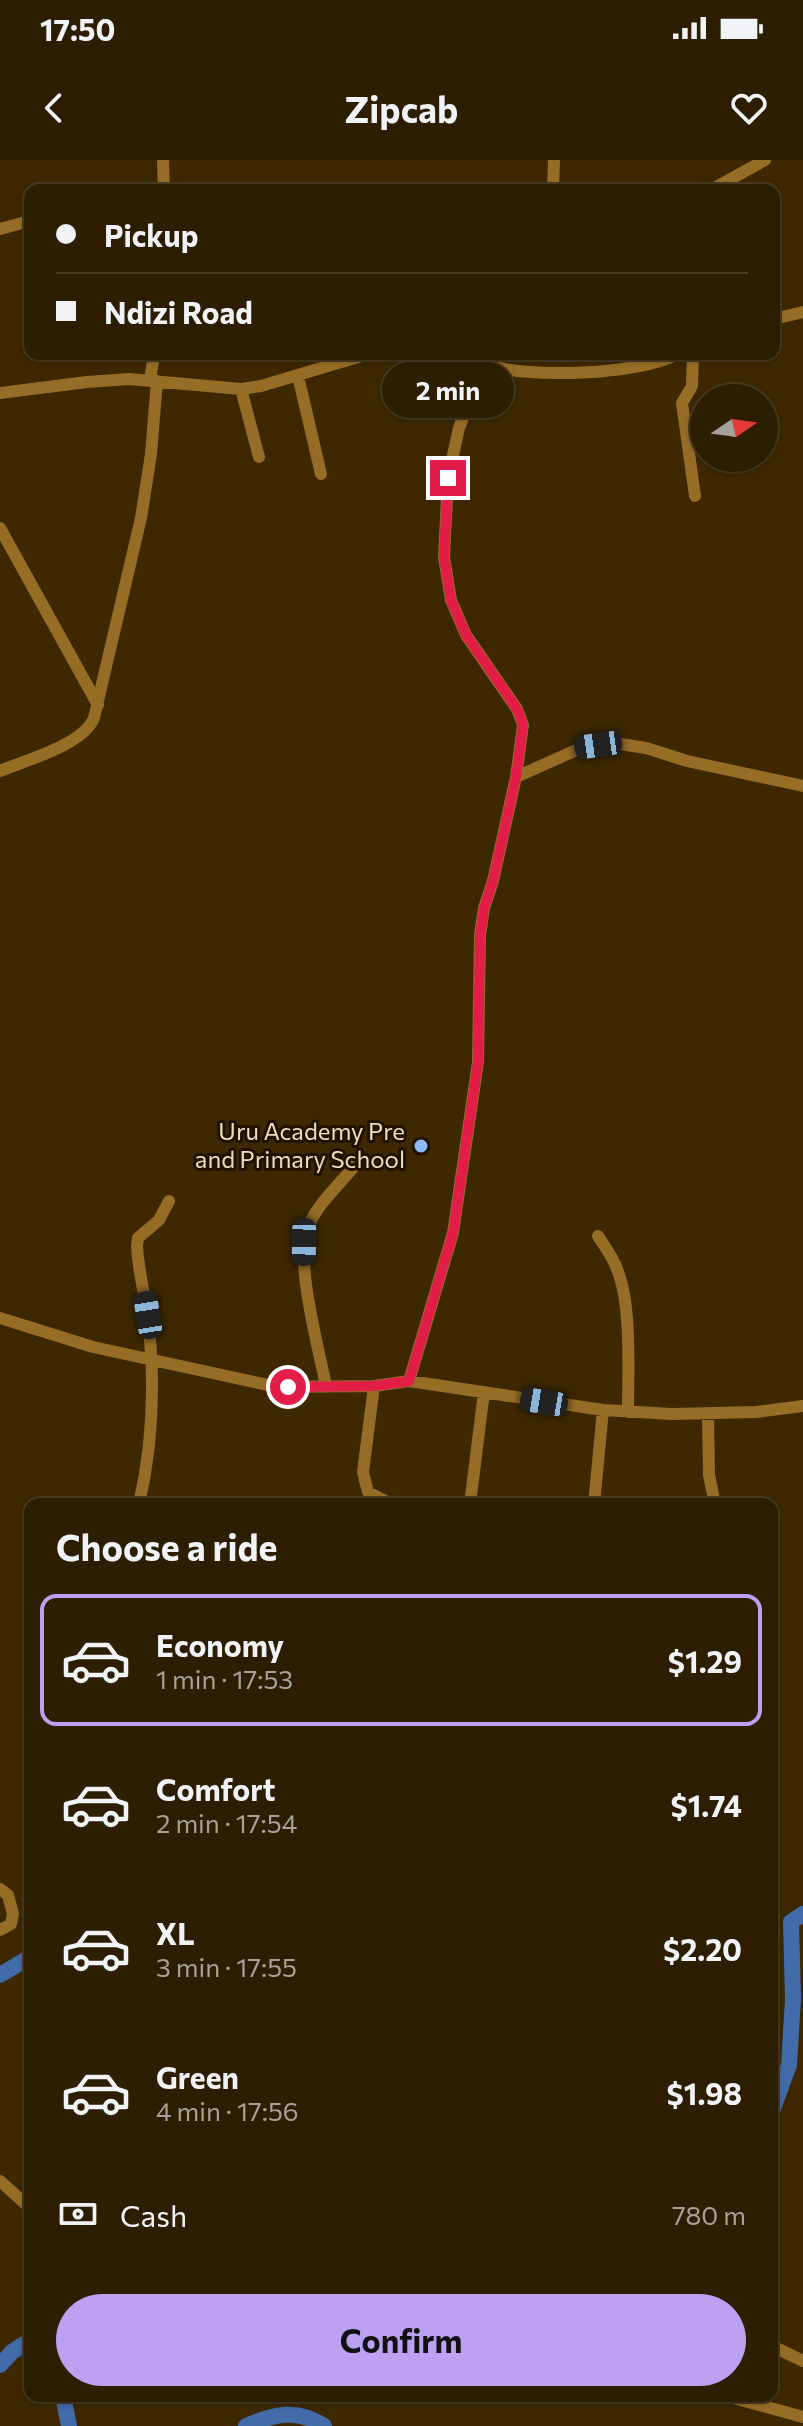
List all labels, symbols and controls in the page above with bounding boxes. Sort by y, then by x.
text: 17:50 [40,10,115,47]
icon: back [32,86,76,130]
text: Zipcab [345,86,458,130]
icon: heart [727,86,771,130]
text: Pickup [104,216,198,253]
text: Ndizi Road [104,293,253,330]
callout: 2 min [382,362,514,418]
text: 2 min [416,374,480,405]
north arrow [690,384,778,472]
map controls [690,384,778,472]
route end [430,460,466,496]
car [573,730,623,760]
place label: Uru Academy Pre and Primary School [195,1116,405,1173]
marker: Uru Academy Pre and Primary School [412,1137,430,1155]
car [292,1218,316,1266]
car [132,1289,164,1341]
route start [270,1369,306,1405]
car [518,1386,570,1418]
text: Choose a ride [56,1524,277,1568]
icon: car [60,1624,132,1696]
text: Economy [156,1626,284,1663]
text: $1.29 [668,1642,742,1679]
text: 1 min · 17:53 [156,1663,293,1694]
icon: car [60,1768,132,1840]
text: Comfort [156,1770,275,1807]
text: $1.74 [670,1786,742,1823]
text: 2 min · 17:54 [156,1807,297,1838]
icon: car [60,1912,132,1984]
text: XL [156,1914,195,1951]
text: $2.20 [663,1930,742,1967]
text: 3 min · 17:55 [156,1951,297,1982]
icon: car [60,2056,132,2128]
text: Green [156,2058,239,2095]
text: $1.98 [667,2074,742,2111]
text: 4 min · 17:56 [156,2095,299,2126]
icon: cash [56,2192,100,2236]
text: Cash [120,2196,187,2233]
text: 780 m [672,2199,746,2230]
button: Confirm [56,2294,746,2386]

